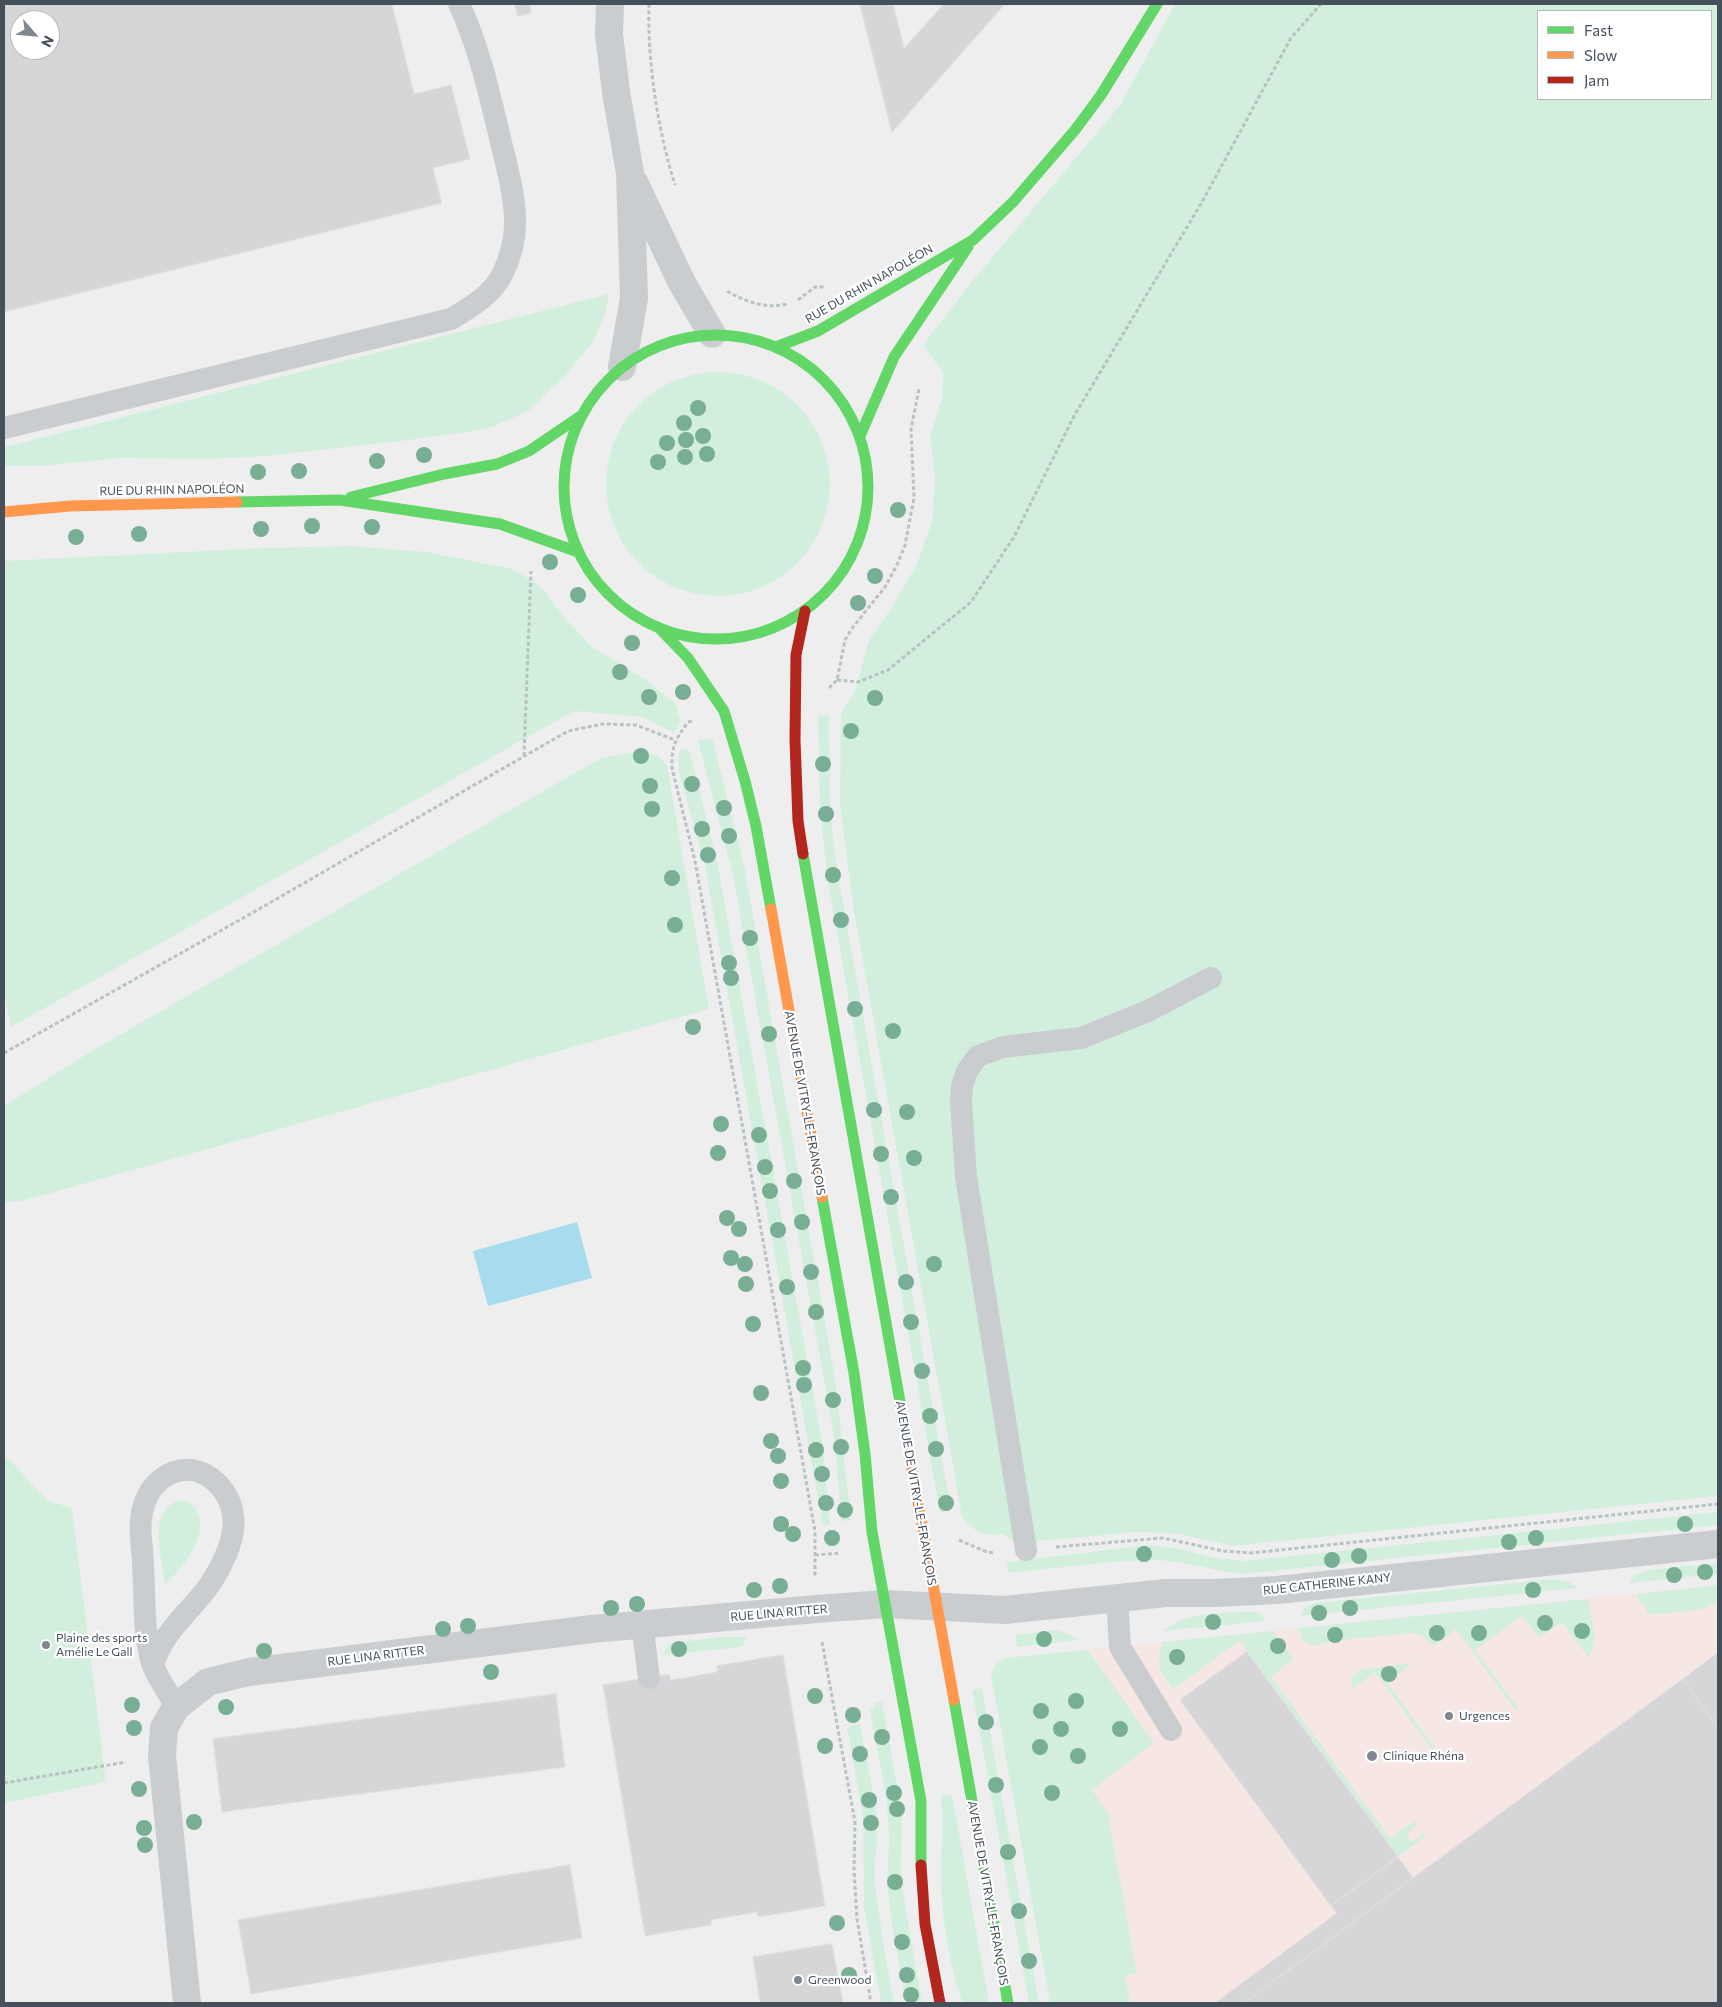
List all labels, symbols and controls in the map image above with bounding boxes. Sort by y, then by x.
north arrow [10,10,60,60]
legend [1537,10,1712,100]
text: Fast [1584,21,1613,39]
text: N [38,33,58,50]
text: Slow [1584,46,1617,64]
text: Jam [1584,71,1609,89]
street label: RUE DU RHIN NAPOLÉON [803,241,935,327]
street label: RUE DU RHIN NAPOLÉON [99,482,245,498]
street label: AVENUE DE VITRY-LE-FRANÇOIS [782,1010,828,1196]
street label: AVENUE DE VITRY-LE-FRANÇOIS [893,1400,939,1586]
street label: RUE CATHERINE KANY [1262,1570,1392,1598]
street label: RUE LINA RITTER [730,1602,828,1624]
place label: Plaine des sports Amélie Le Gall [56,1631,147,1659]
marker: Plaine des sports Amélie Le Gall [40,1639,52,1651]
street label: RUE LINA RITTER [327,1643,425,1669]
place label: Urgences [1459,1709,1510,1723]
marker: Urgences [1443,1710,1455,1722]
marker: Clinique Rhéna [1365,1749,1379,1763]
place label: Clinique Rhéna [1383,1749,1464,1763]
street label: AVENUE DE VITRY-LE-FRANÇOIS [965,1800,1011,1986]
place label: Greenwood [808,1973,871,1987]
marker: Greenwood [792,1974,804,1986]

